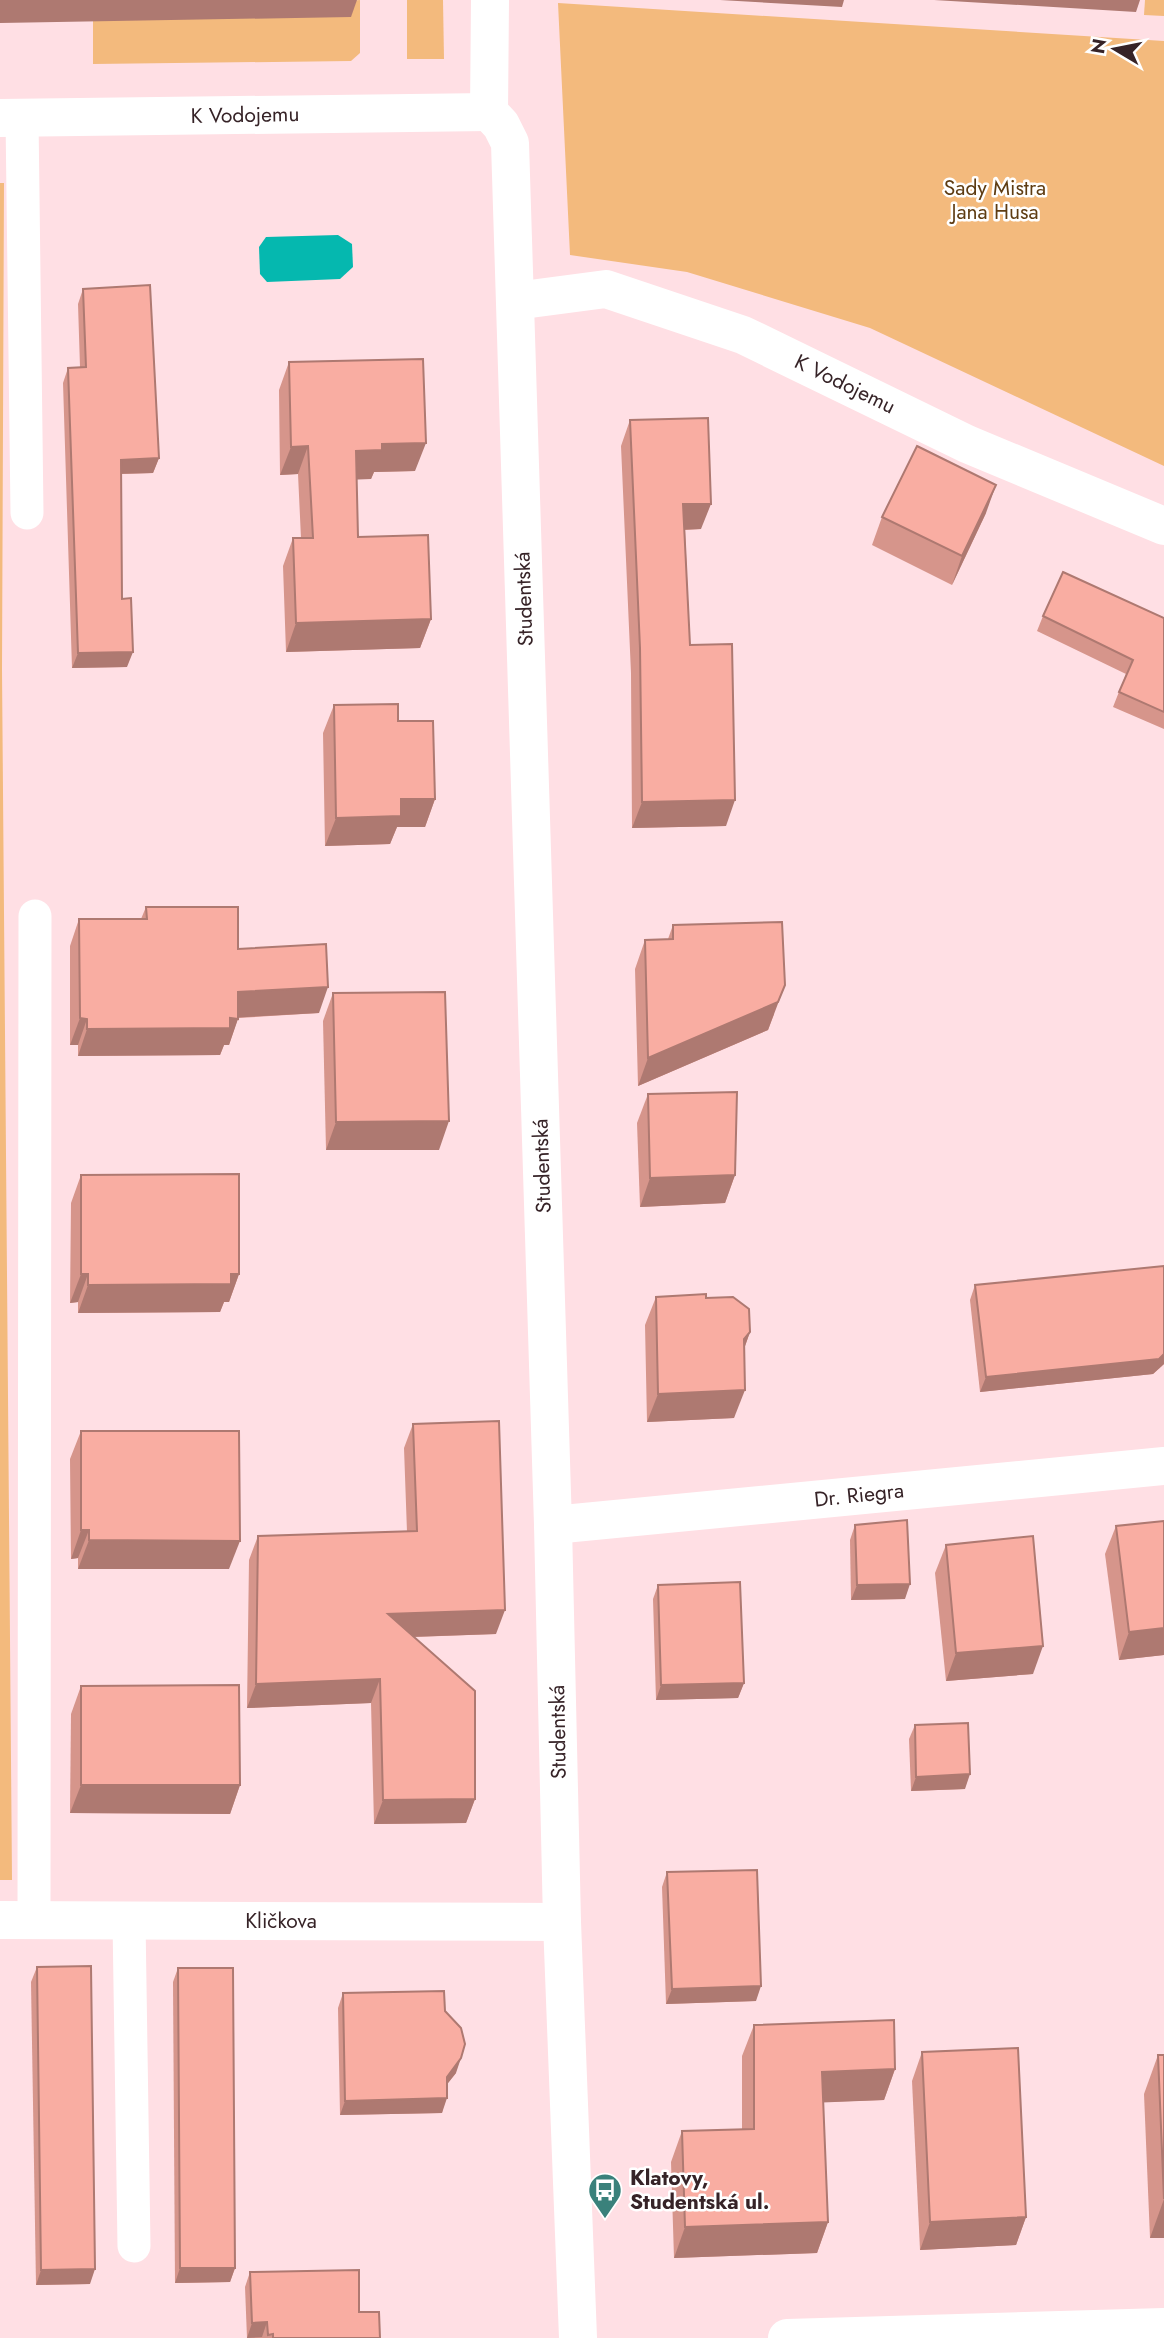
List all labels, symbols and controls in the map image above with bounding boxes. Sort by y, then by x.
north arrow [1080,14,1150,84]
text: N [1084,36,1113,56]
street label: K Vodojemu [190,99,300,131]
park label: Sady Mistra Jana Husa [944,173,1046,227]
street label: K Vodojemu [790,347,900,421]
street label: Studentská [507,551,541,647]
street label: Studentská [525,1118,559,1214]
street label: Dr. Riegra [813,1475,905,1515]
street label: Studentská [542,1685,574,1779]
street label: Kličkova [245,1906,317,1936]
place label: Klatovy, Studentská ul. [630,2163,770,2217]
bus stop icon: Klatovy, Studentská ul. [586,2171,624,2220]

